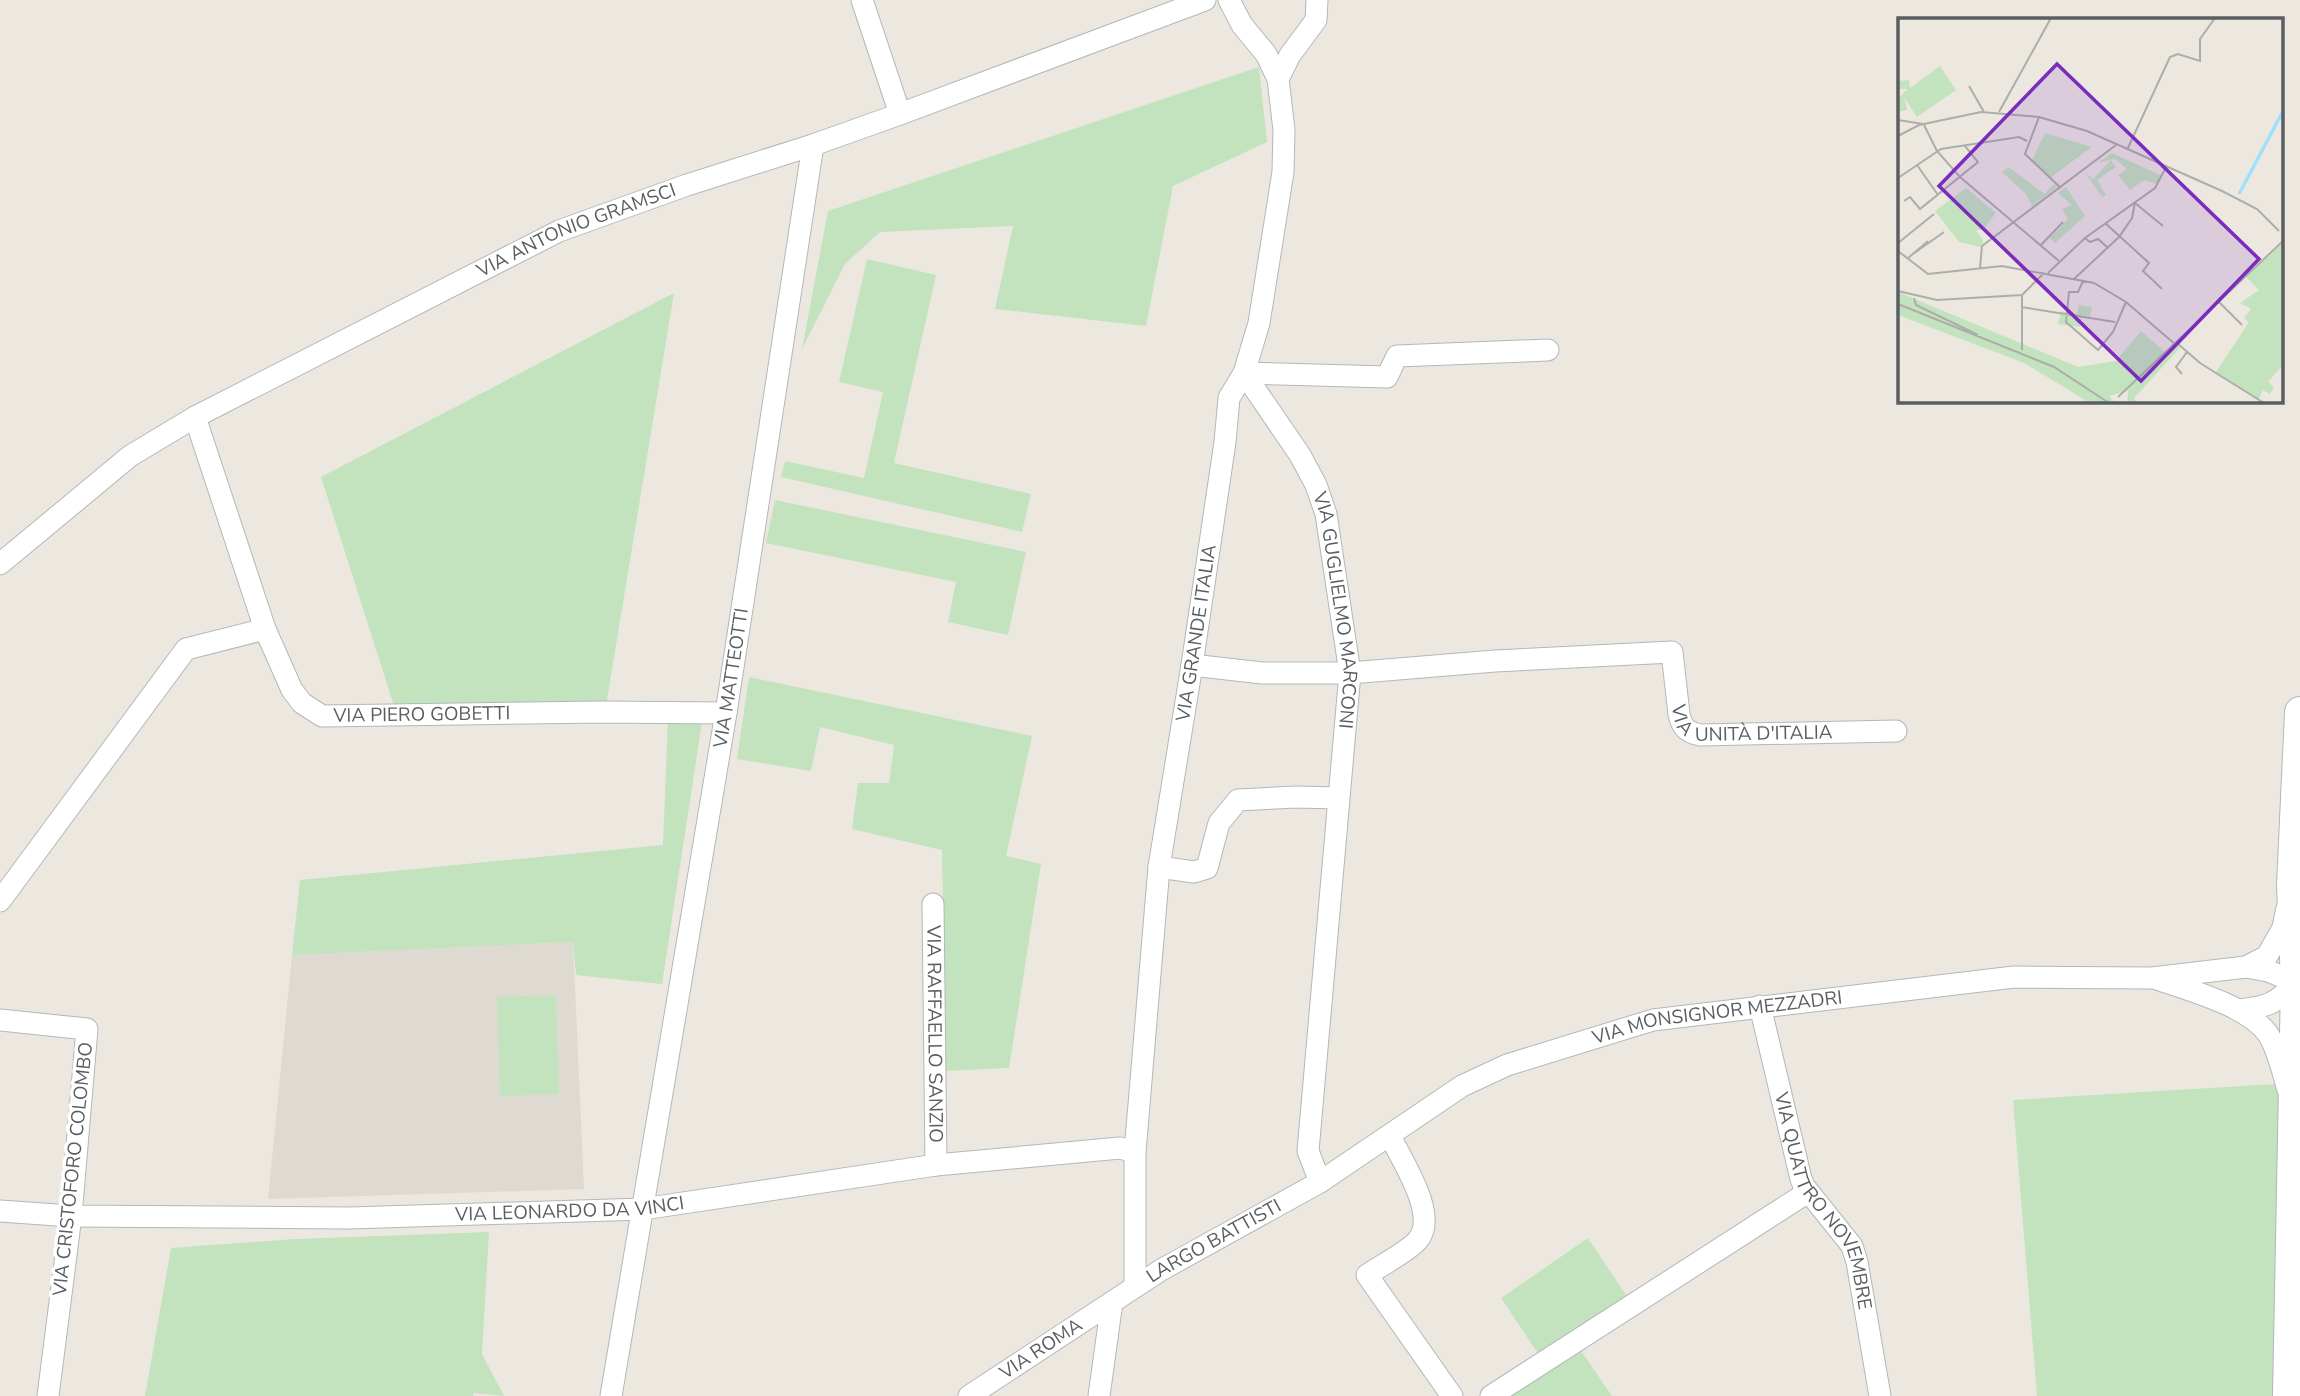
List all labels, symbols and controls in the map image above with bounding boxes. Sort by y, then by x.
inset map [1898,18,2282,402]
street label: VIA ANTONIO GRAMSCI [472,177,680,284]
street label: VIA GUGLIELMO MARCONI [1306,488,1363,730]
street label: VIA GRANDE ITALIA [1170,543,1223,724]
street label: VIA MATTEOTTI [707,606,755,751]
street label: VIA PIERO GOBETTI [332,700,510,729]
street label: VIA UNITÀ D'ITALIA [1665,702,1833,748]
street label: VIA RAFFAELLO SANZIO [920,924,949,1143]
street label: VIA MONSIGNOR MEZZADRI [1588,985,1844,1051]
street label: VIA CRISTOFORO COLOMBO [47,1041,99,1298]
street label: VIA QUATTRO NOVEMBRE [1768,1089,1878,1312]
street label: VIA LEONARDO DA VINCI [454,1190,686,1228]
street label: LARGO BATTISTI [1141,1193,1286,1289]
street label: VIA ROMA [994,1312,1087,1386]

